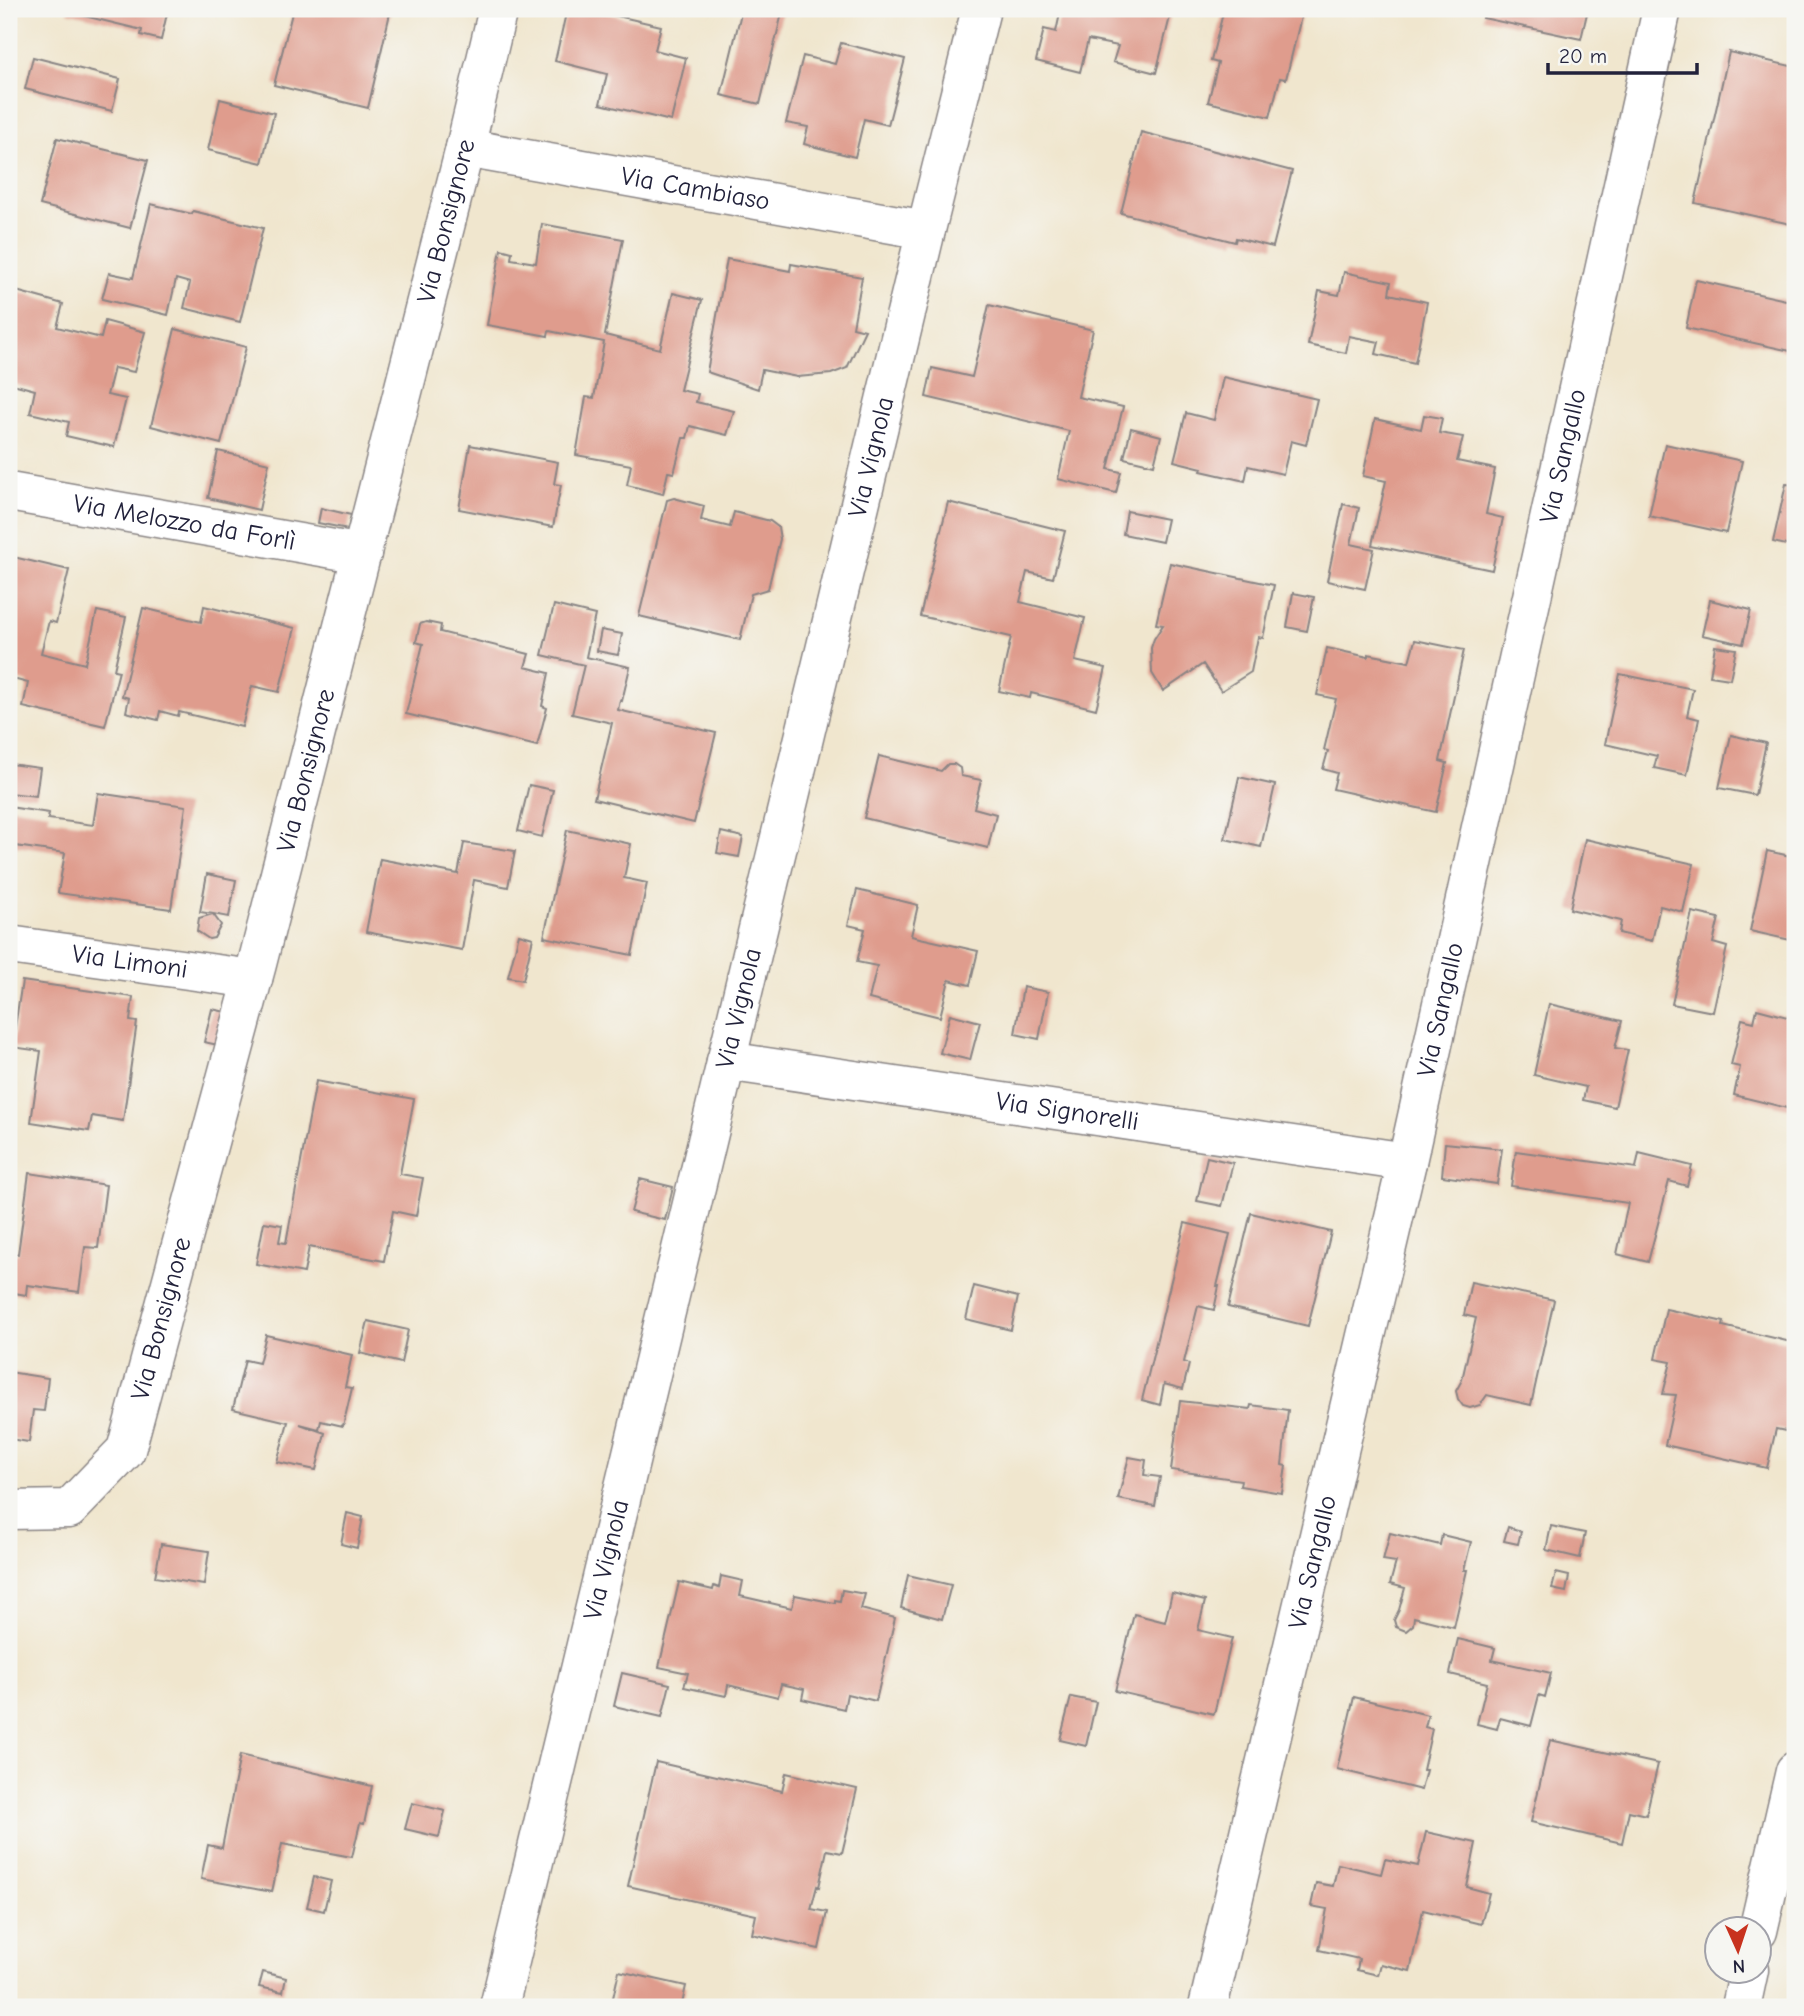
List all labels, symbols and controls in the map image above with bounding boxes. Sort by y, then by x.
scale bar [1548,32,1697,76]
text: 20 m [1559,44,1607,68]
street label: Via Bonsignore [411,136,482,306]
street label: Via Cambiaso [619,161,772,217]
street label: Via Sangallo [1534,386,1592,526]
street label: Via Vignola [842,394,900,520]
street label: Via Melozzo da Forlì [71,489,298,557]
street label: Via Bonsignore [271,686,342,856]
street label: Via Limoni [70,939,190,985]
street label: Via Sangallo [1411,940,1470,1080]
street label: Via Vignola [710,945,768,1072]
street label: Via Signorelli [994,1086,1141,1137]
street label: Via Bonsignore [125,1234,198,1404]
street label: Via Sangallo [1283,1492,1343,1632]
street label: Via Vignola [578,1496,635,1623]
north arrow [1702,1914,1772,1984]
text: N [1732,1955,1746,1977]

